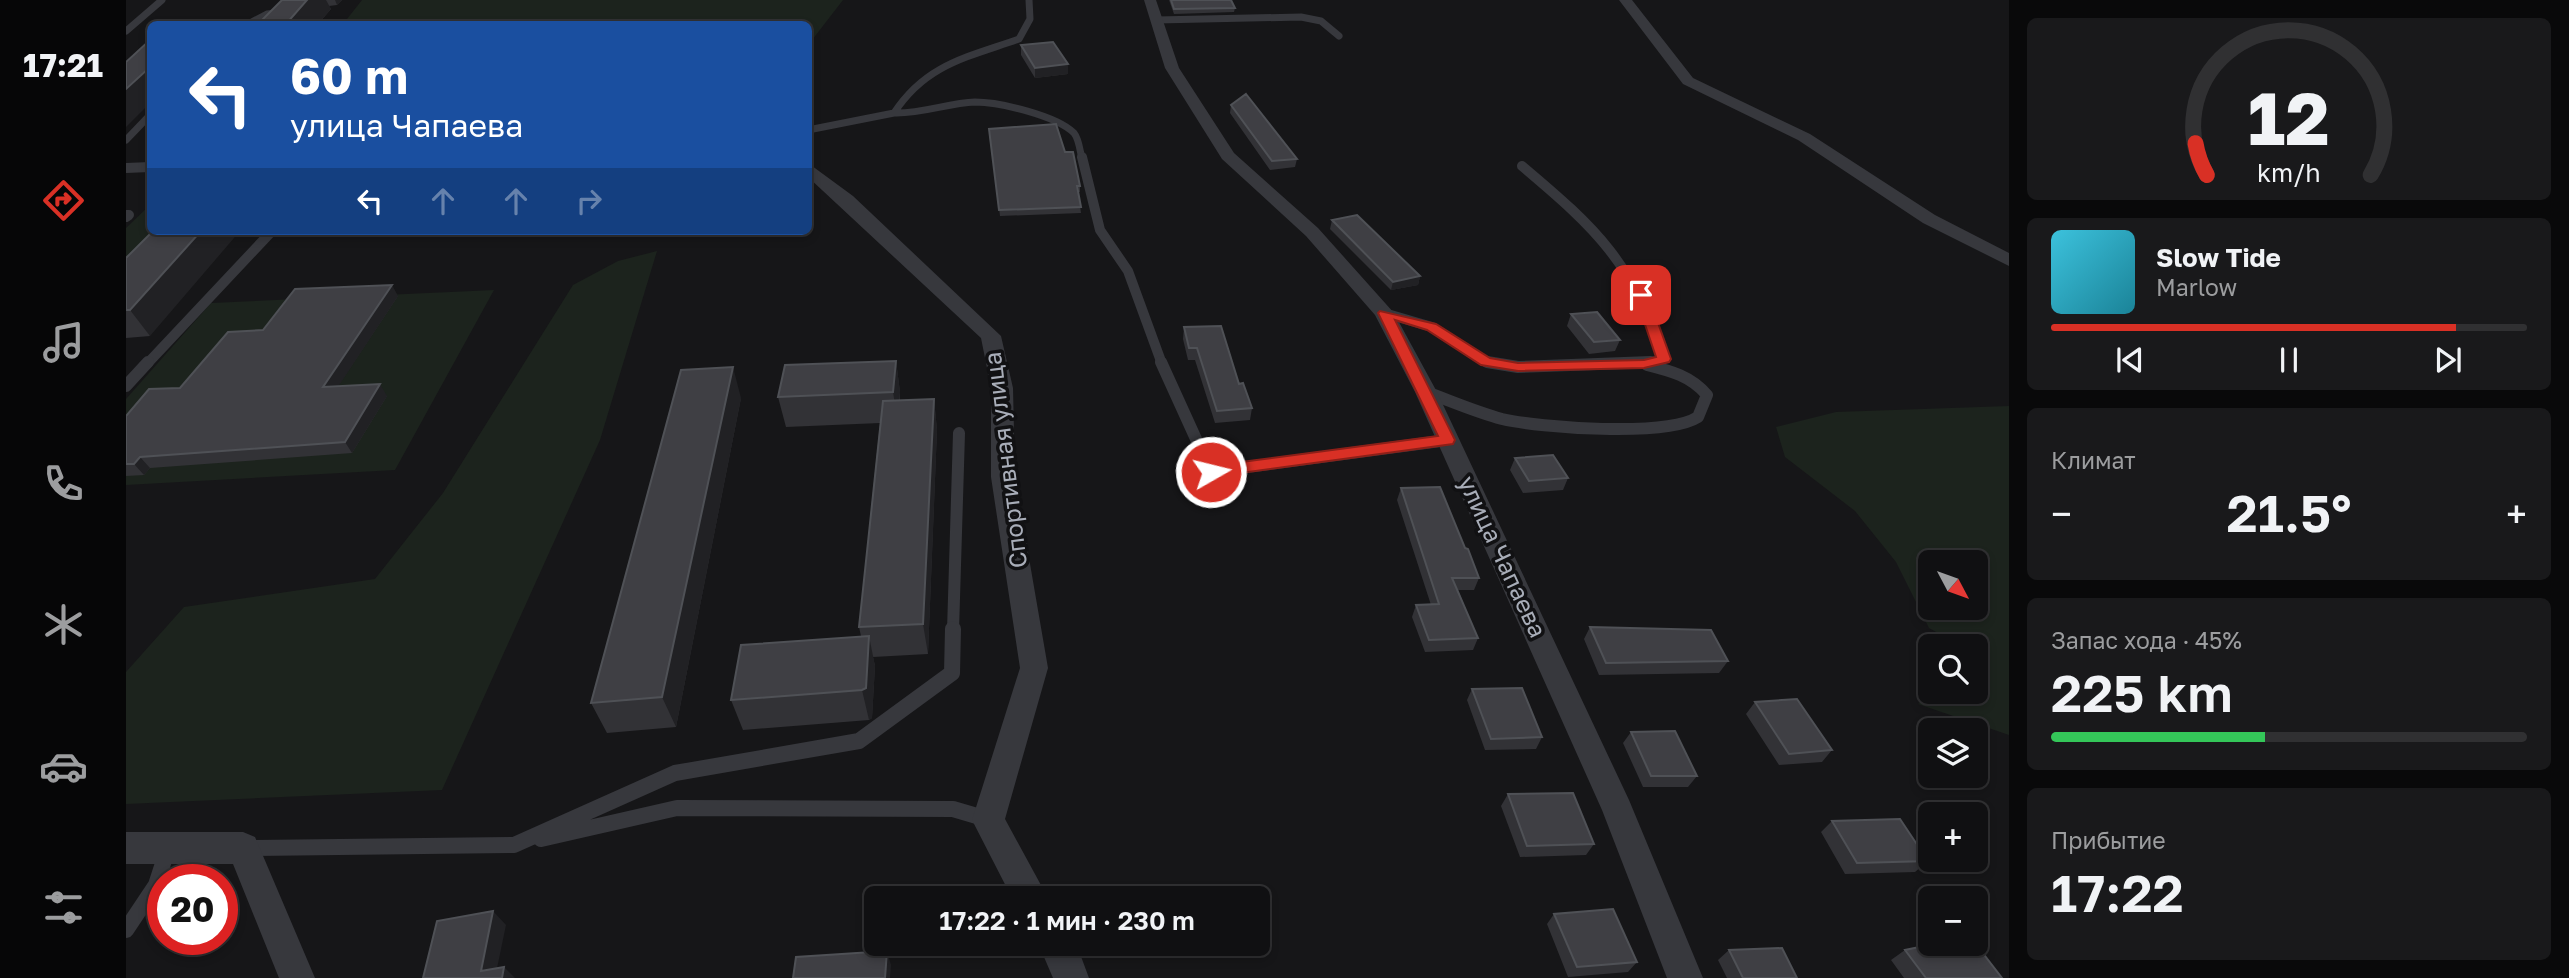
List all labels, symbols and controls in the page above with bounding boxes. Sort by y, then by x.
text: 17:21 [23,46,103,84]
text: 60 m [290,46,408,105]
icon: left [175,49,266,140]
text: 12 [2248,74,2330,161]
text: улица Чапаева [290,106,523,144]
text: km/h [2257,157,2321,188]
icon: directions [39,176,88,225]
icon: left [351,182,389,220]
icon: ahead [424,182,462,220]
icon: ahead [497,182,535,220]
icon: right [570,182,608,220]
text: Slow Tide [2156,242,2281,273]
pin [1611,265,1671,325]
text: Marlow [2156,273,2237,301]
icon: arrive [1622,276,1660,314]
icon: music [39,318,88,367]
icon: previous [2111,341,2149,379]
icon: pause [2270,341,2308,379]
icon: next [2429,341,2467,379]
street label: Спортивная улица [977,350,1032,570]
position arrow [1174,435,1248,509]
text: Климат [2051,446,2136,474]
icon: phone [39,459,88,508]
street label: улица Чапаева [1453,471,1553,642]
text: 21.5° [2227,481,2351,543]
text: − [2051,491,2072,536]
text: + [2506,491,2527,536]
north arrow [1918,550,1988,620]
map controls [1918,550,1988,956]
icon: climate [39,600,88,649]
text: Запас хода · 45% [2051,626,2242,654]
button: search [1918,634,1988,704]
text: 225 km [2051,661,2233,723]
button: layers [1918,718,1988,788]
icon: car [39,742,88,791]
button: + [1918,802,1988,872]
text: Прибытие [2051,826,2166,854]
text: 17:22 [2051,861,2184,923]
speed limit sign: 20 [147,864,238,955]
icon: filters [39,883,88,932]
button: − [1918,886,1988,956]
text: 17:22 · 1 мин · 230 m [939,905,1195,936]

